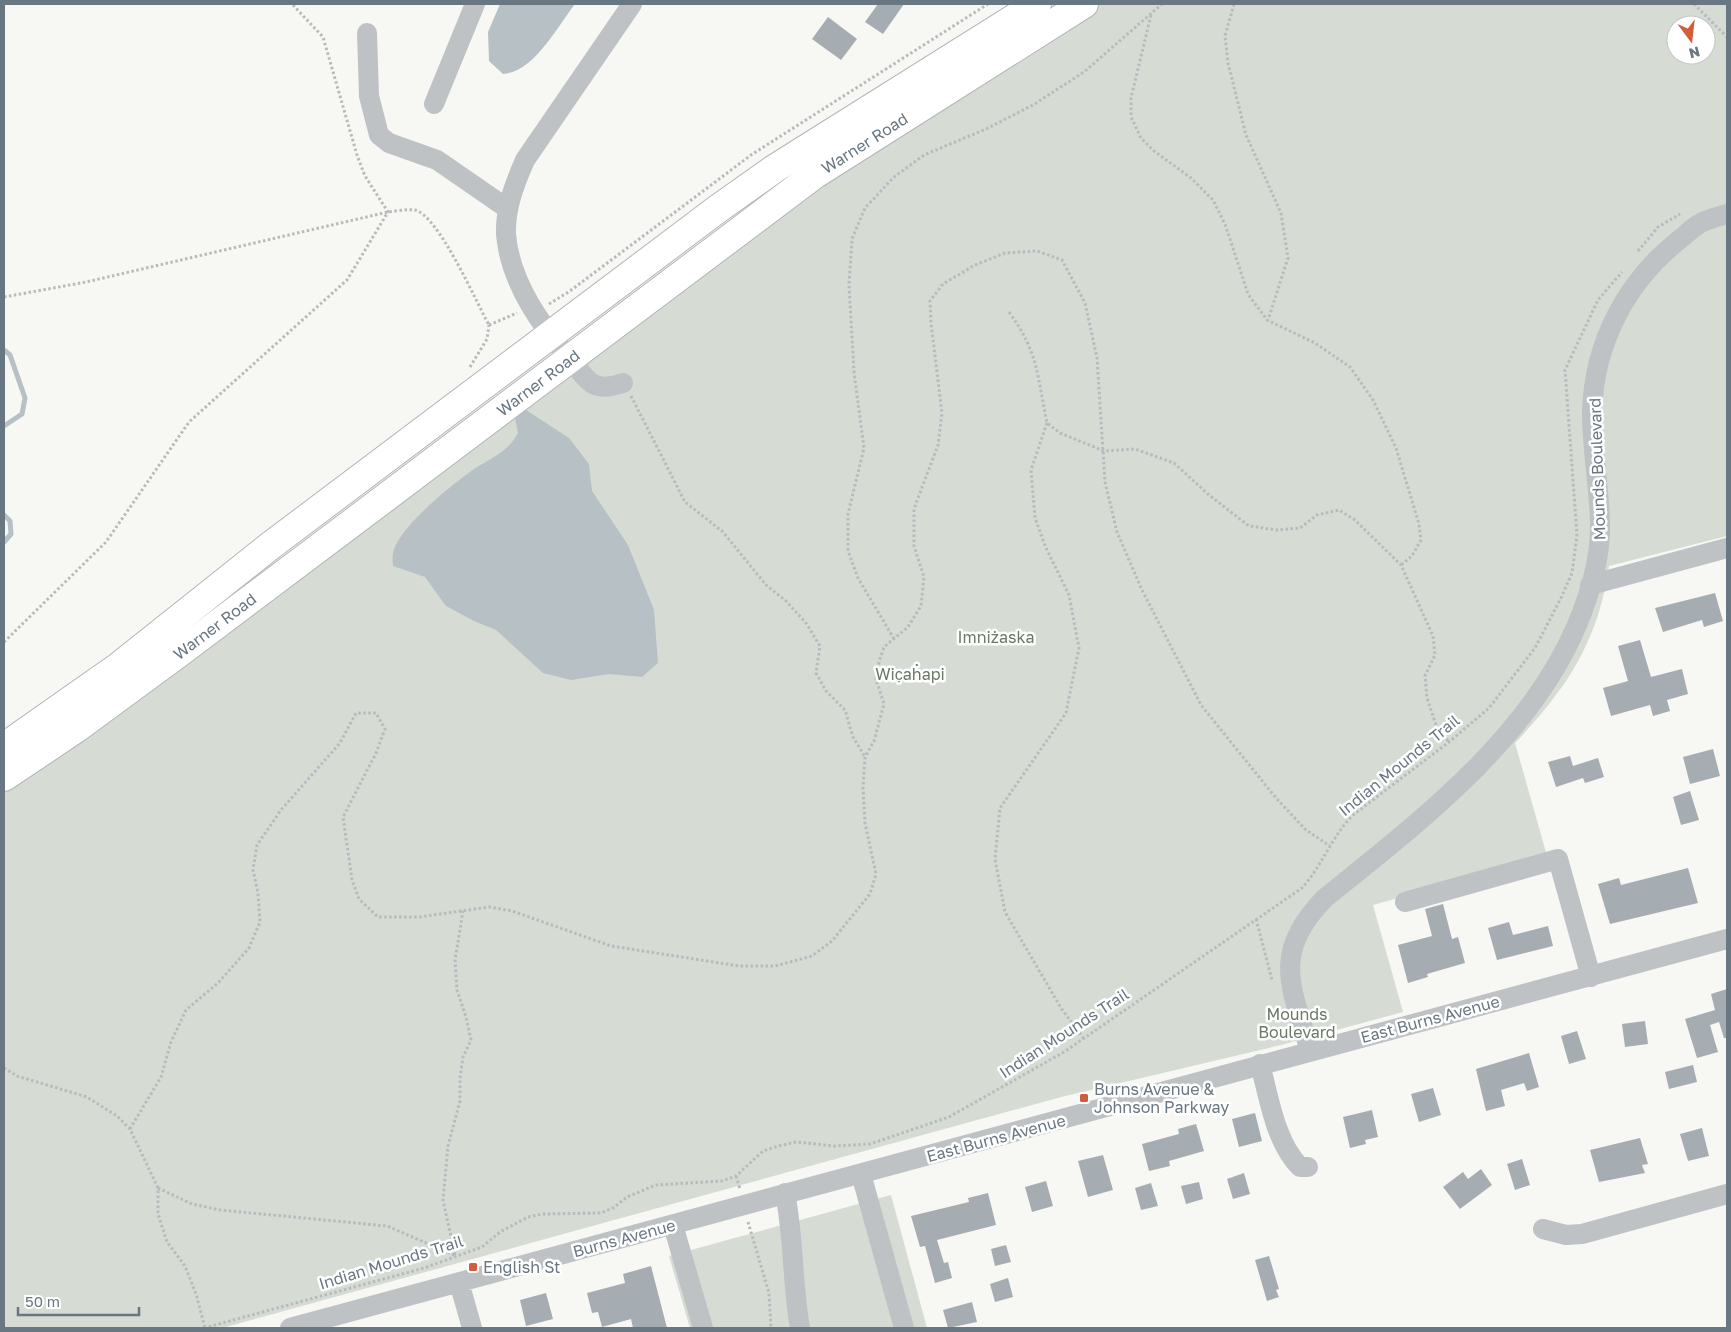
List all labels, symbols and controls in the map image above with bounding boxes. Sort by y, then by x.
north arrow [1666,15,1716,65]
text: N [1687,43,1702,63]
street label: Warner Road [817,108,911,178]
street label: Warner Road [493,345,584,420]
street label: Mounds Boulevard [1585,397,1609,541]
street label: Warner Road [169,589,260,664]
park label: Imniżaska [958,627,1034,647]
park label: Wic̣aḣapi [875,664,945,684]
street label: Indian Mounds Trail [1334,710,1464,820]
street label: Indian Mounds Trail [996,984,1132,1082]
street label: East Burns Avenue [1358,991,1502,1047]
park label: Mounds Boulevard [1258,1004,1336,1042]
place label: Burns Avenue & Johnson Parkway [1094,1079,1229,1117]
marker: Burns Avenue & Johnson Parkway [1078,1092,1090,1104]
street label: East Burns Avenue [924,1110,1068,1166]
street label: Burns Avenue [570,1215,678,1261]
street label: Indian Mounds Trail [316,1230,466,1294]
place label: English St [483,1257,561,1277]
marker: English St [467,1261,479,1273]
scale bar [18,1284,139,1316]
text: 50 m [25,1292,60,1310]

